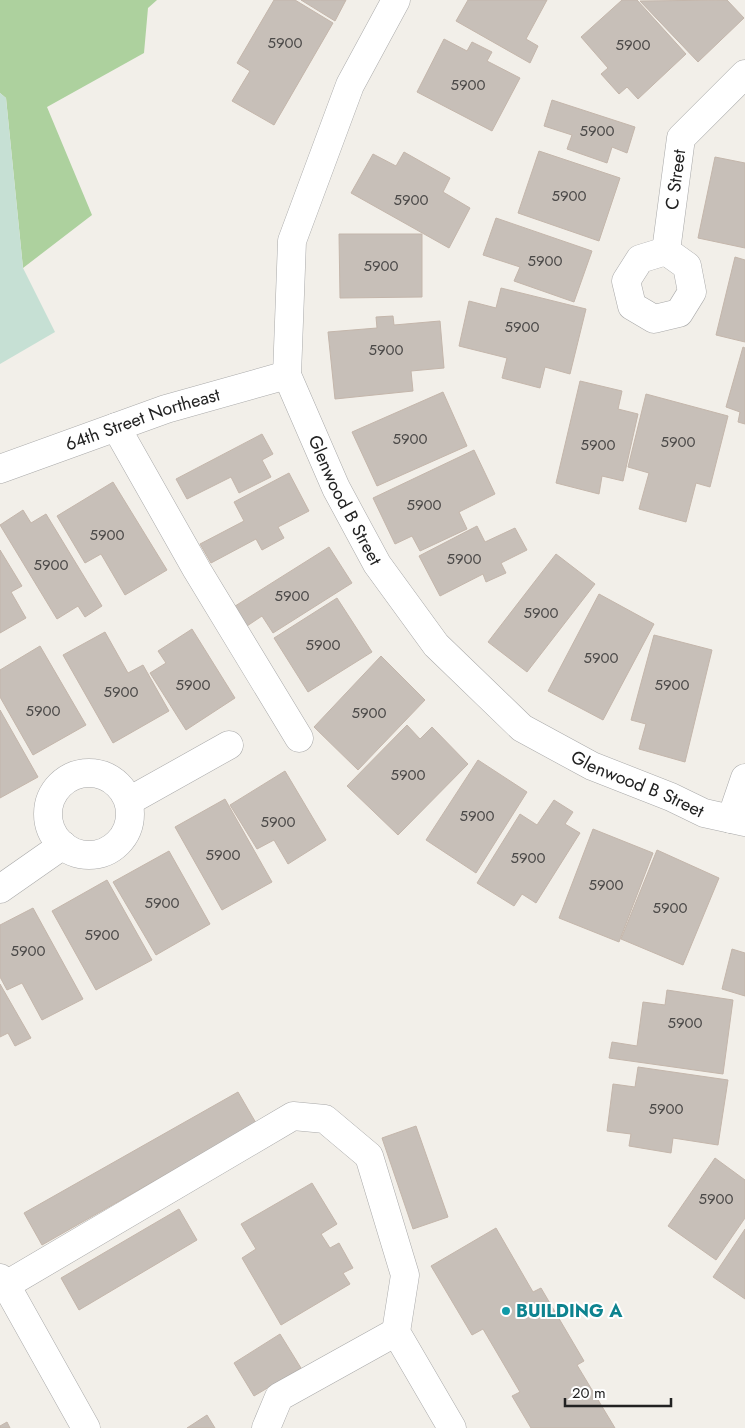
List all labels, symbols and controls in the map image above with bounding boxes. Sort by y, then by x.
house number: 5900 [267,32,303,54]
house number: 5900 [615,34,651,56]
house number: 5900 [450,74,486,96]
house number: 5900 [579,120,615,142]
street label: C Street [659,147,692,211]
house number: 5900 [551,185,587,207]
house number: 5900 [393,189,429,211]
house number: 5900 [527,250,563,272]
house number: 5900 [363,255,399,277]
house number: 5900 [504,316,540,338]
house number: 5900 [368,339,404,361]
street label: 64th Street Northeast [62,381,223,457]
house number: 5900 [392,428,428,450]
street label: Glenwood B Street [302,431,389,570]
house number: 5900 [660,431,696,453]
house number: 5900 [580,434,616,456]
house number: 5900 [406,494,442,516]
house number: 5900 [89,524,125,546]
house number: 5900 [446,548,482,570]
house number: 5900 [33,554,69,576]
house number: 5900 [274,585,310,607]
house number: 5900 [523,602,559,624]
house number: 5900 [305,634,341,656]
house number: 5900 [583,647,619,669]
house number: 5900 [175,674,211,696]
house number: 5900 [654,674,690,696]
house number: 5900 [103,681,139,703]
house number: 5900 [25,700,61,722]
house number: 5900 [351,702,387,724]
street label: Glenwood B Street [566,744,709,824]
house number: 5900 [390,764,426,786]
house number: 5900 [459,805,495,827]
house number: 5900 [260,811,296,833]
house number: 5900 [205,844,241,866]
house number: 5900 [510,847,546,869]
house number: 5900 [588,874,624,896]
house number: 5900 [144,892,180,914]
house number: 5900 [652,897,688,919]
house number: 5900 [84,924,120,946]
house number: 5900 [10,940,46,962]
house number: 5900 [667,1012,703,1034]
house number: 5900 [648,1098,684,1120]
house number: 5900 [698,1188,734,1210]
place label: BUILDING A [516,1298,623,1324]
marker: BUILDING A [500,1305,512,1317]
scale bar [565,1376,671,1408]
text: 20 m [572,1382,606,1404]

